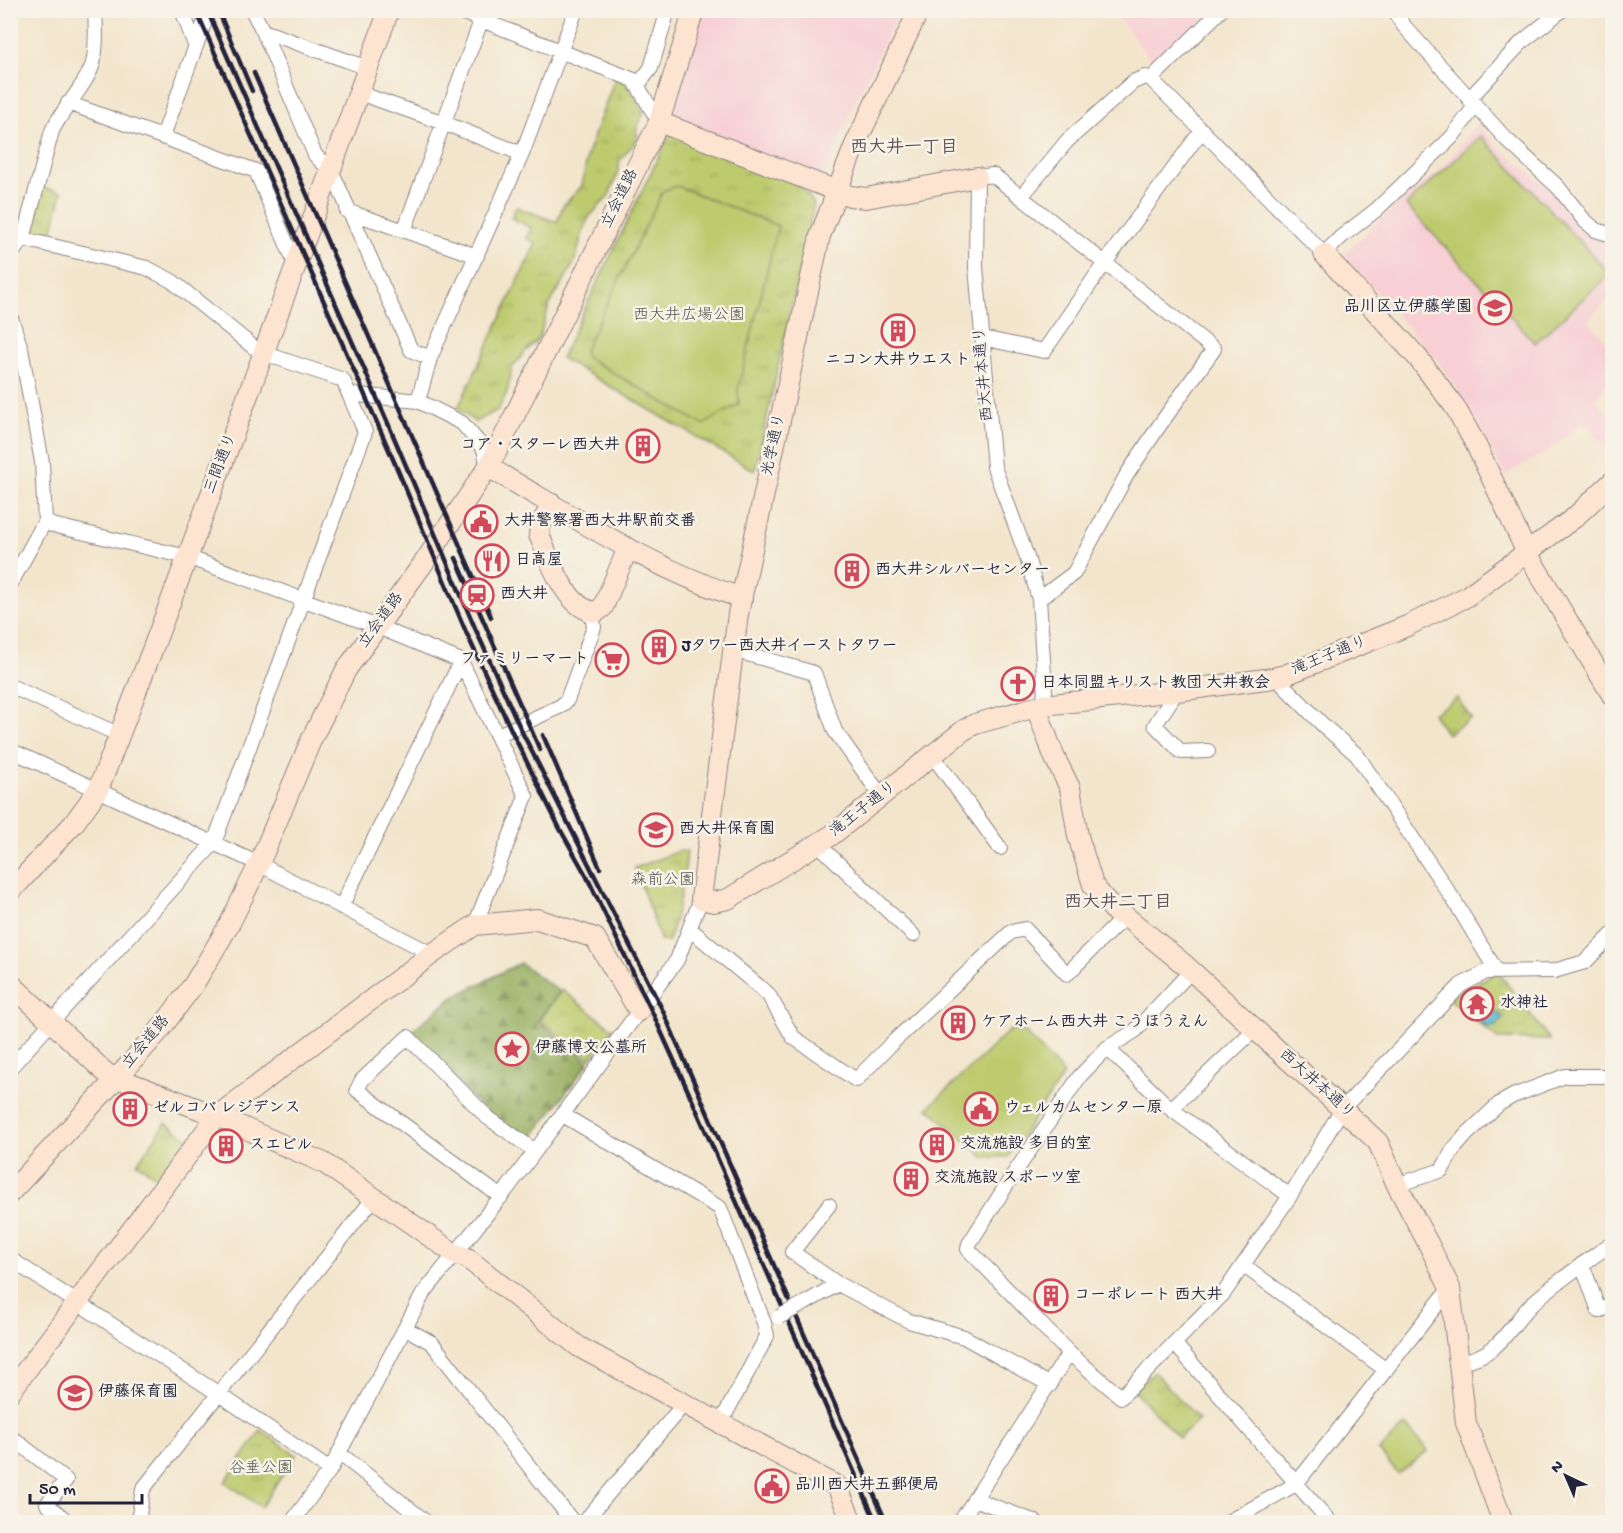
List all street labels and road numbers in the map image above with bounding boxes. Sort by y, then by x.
street label: 立会道路 [597,165,644,232]
street label: 西大井本通り [970,325,999,423]
street label: 光学通り [758,412,791,478]
street label: 三間通り [201,430,242,497]
street label: 立会道路 [354,588,408,652]
street label: 滝王子通り [1289,631,1371,681]
street label: 滝王子通り [825,776,901,842]
street label: 立会道路 [118,1011,175,1074]
street label: 西大井本通り [1274,1045,1359,1124]

